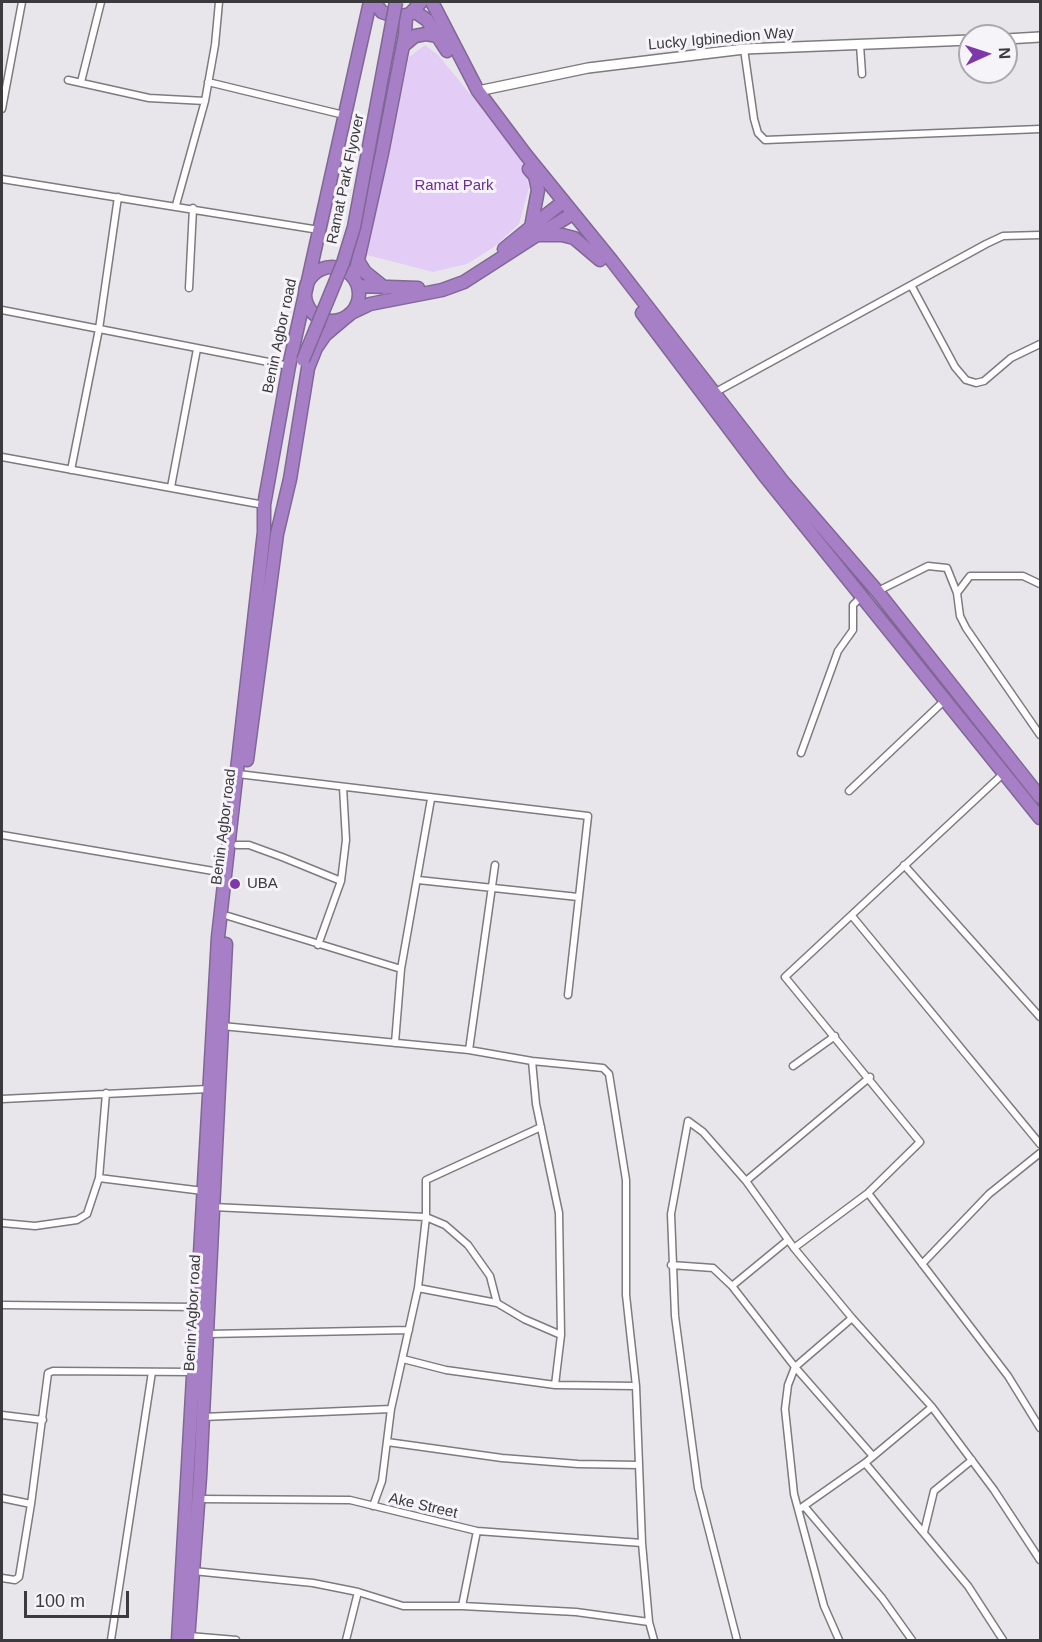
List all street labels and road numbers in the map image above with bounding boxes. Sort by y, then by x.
street label: Lucky Igbinedion Way [647,24,795,54]
street label: Ramat Park Flyover [323,112,369,246]
street label: Benin Agbor road [259,277,301,395]
street label: Benin Agbor road [208,768,240,886]
street label: Benin Agbor road [181,1254,205,1372]
street label: Ake Street [387,1489,459,1523]

